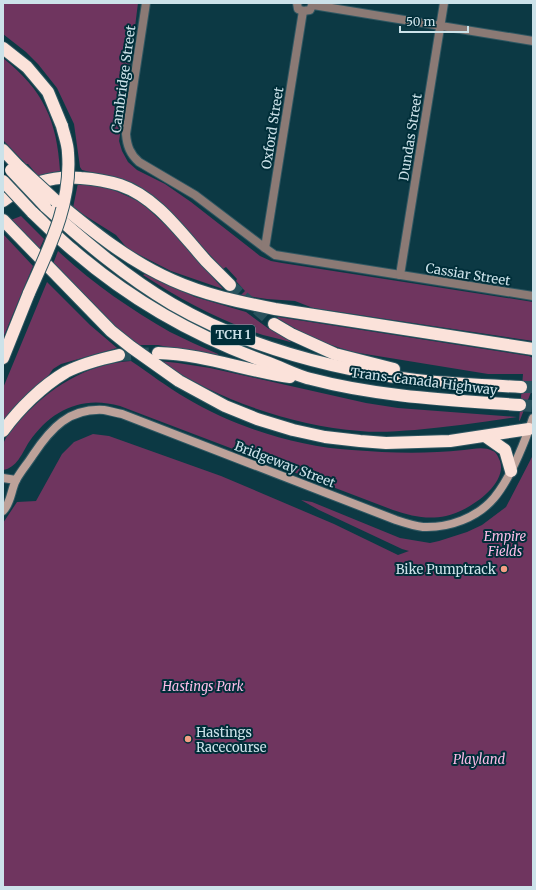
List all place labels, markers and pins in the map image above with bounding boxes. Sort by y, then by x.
place label: Bike Pumptrack [396,561,497,578]
marker: Bike Pumptrack [499,564,509,574]
place label: Hastings Racecourse [196,724,267,756]
marker: Hastings Racecourse [183,734,193,744]

